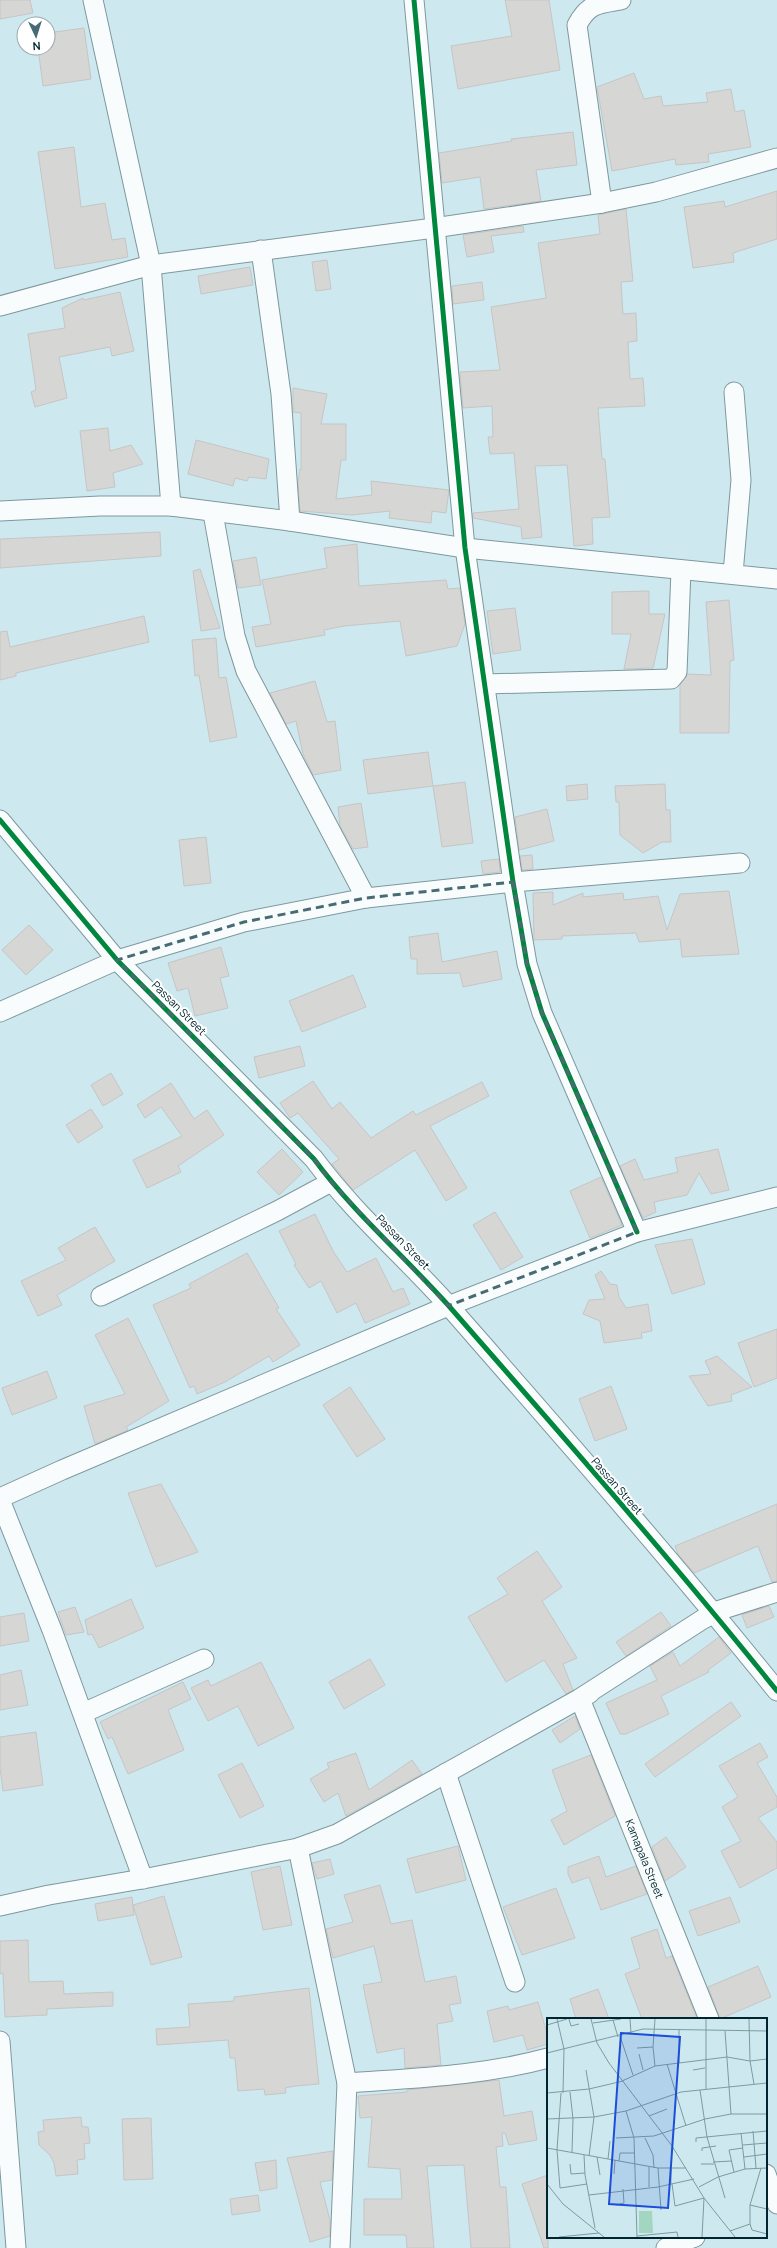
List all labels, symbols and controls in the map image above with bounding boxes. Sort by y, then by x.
north arrow [16,16,56,56]
text: N [32,39,41,54]
street label: Passan Street [149,977,210,1038]
street label: Passan Street [373,1211,433,1272]
street label: Passan Street [588,1454,646,1517]
street label: Kamapala Street [622,1817,668,1900]
inset map [547,2018,767,2238]

